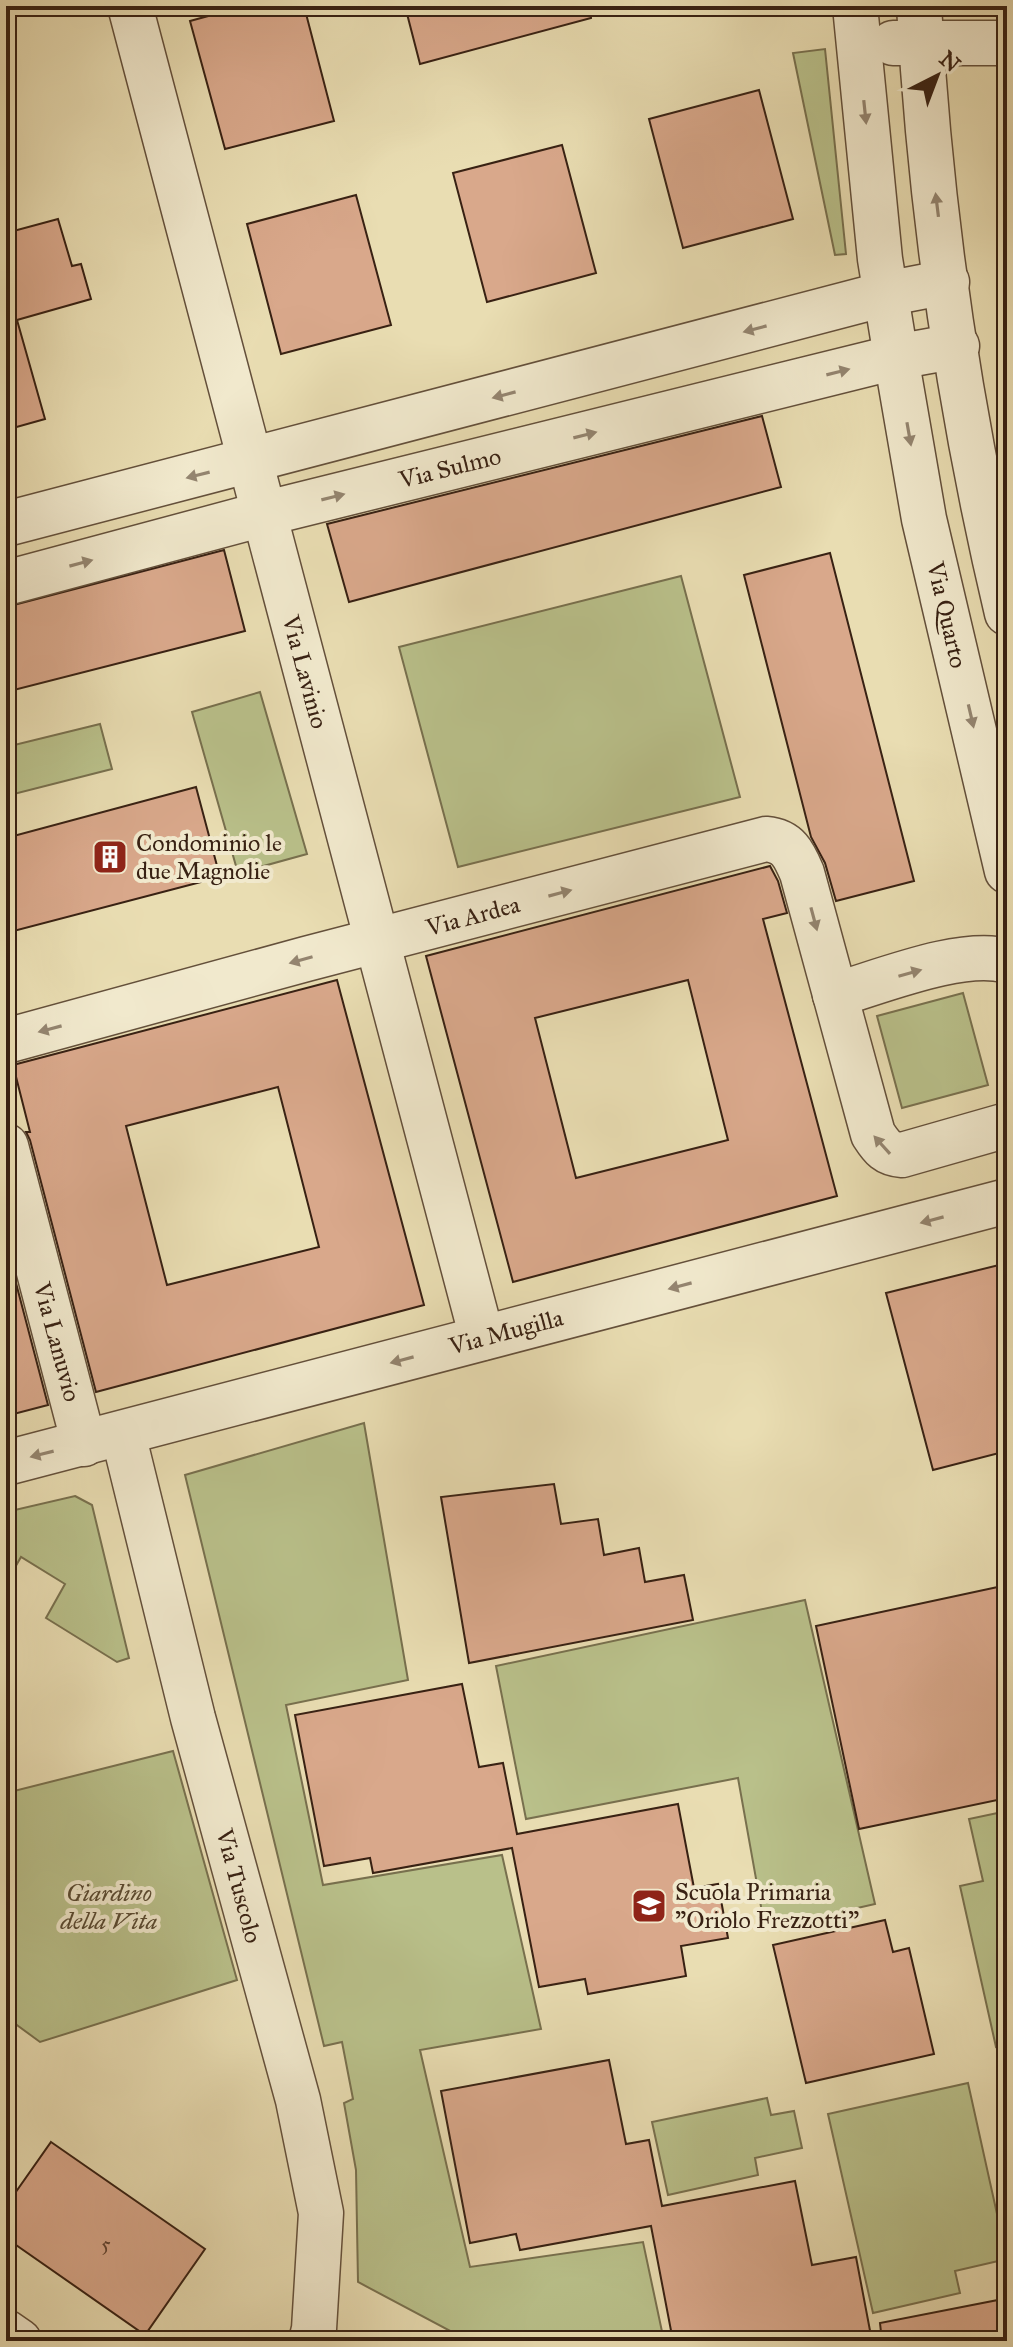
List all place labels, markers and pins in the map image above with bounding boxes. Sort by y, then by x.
place label: Condominio le due Magnolie [136,828,282,886]
building icon: Condominio le due Magnolie [91,838,129,876]
place label: Scuola Primaria "Oriolo Frezzotti" [675,1877,859,1935]
school or university icon: Scuola Primaria "Oriolo Frezzotti" [630,1887,668,1925]

